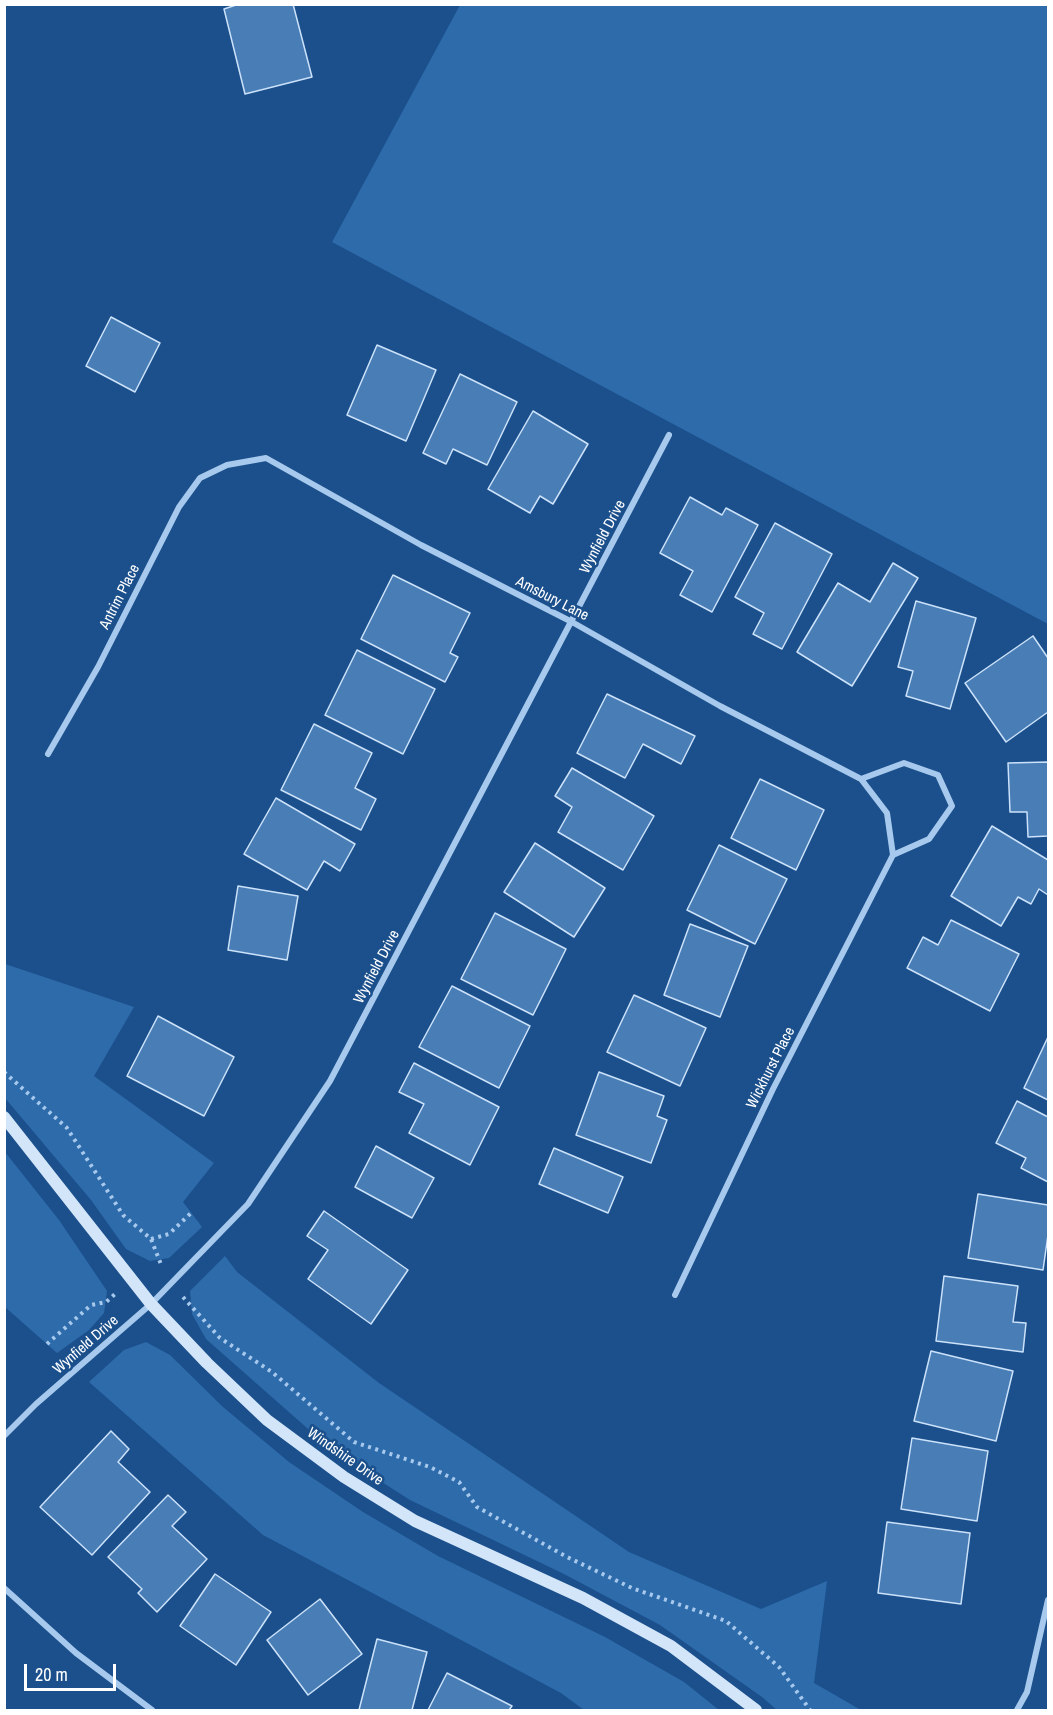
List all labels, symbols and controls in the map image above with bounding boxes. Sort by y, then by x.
street label: Wynfield Drive [576,497,630,577]
street label: Antrim Place [96,562,144,632]
street label: Amsbury Lane [513,573,591,625]
street label: Wynfield Drive [350,927,404,1007]
street label: Wickhurst Place [743,1024,799,1112]
street label: Wynfield Drive [50,1312,122,1378]
street label: Windshire Drive [303,1424,387,1490]
scale bar [27,1652,118,1690]
text: 20 m [35,1662,68,1687]

